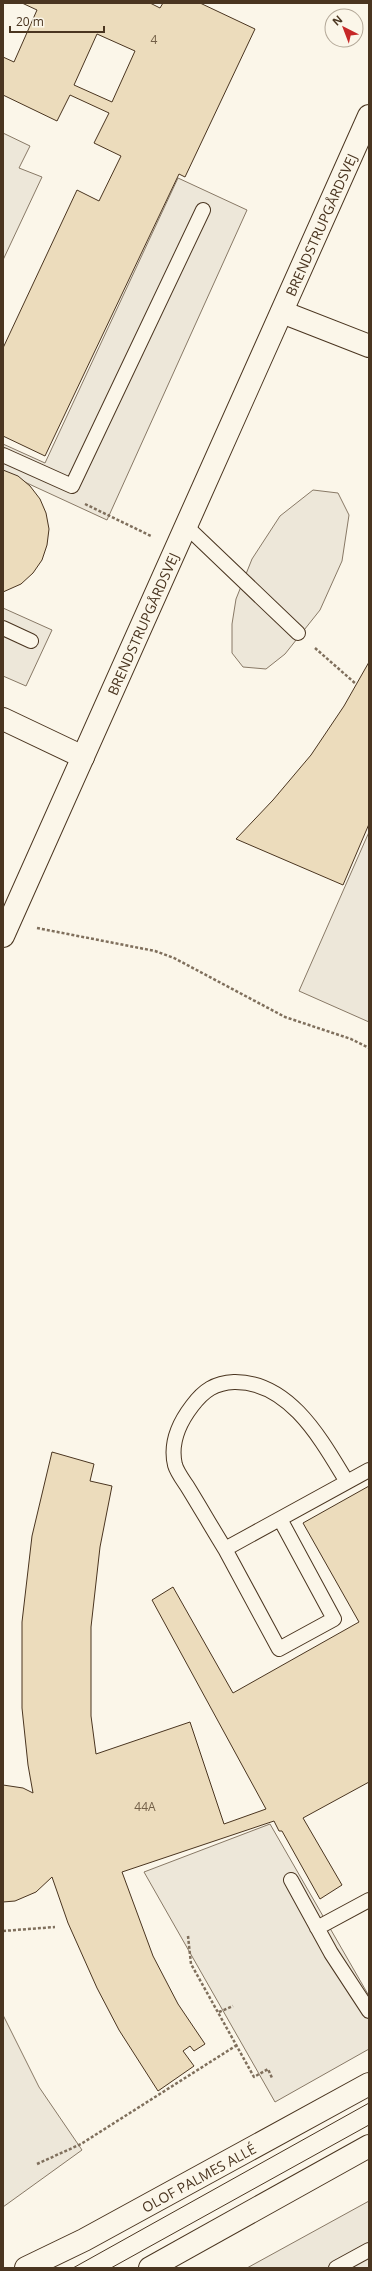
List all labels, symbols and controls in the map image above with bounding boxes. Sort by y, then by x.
scale bar [10,8,104,34]
north arrow [324,8,364,48]
text: N [329,12,345,29]
text: 20 m [16,13,44,30]
house number: 4 [151,31,158,48]
street label: BRENDSTRUPGÅRDSVEJ [280,150,361,299]
street label: BRENDSTRUPGÅRDSVEJ [102,549,183,698]
house number: 44A [134,1798,156,1815]
street label: OLOF PALMES ALLÉ [138,2138,259,2216]

